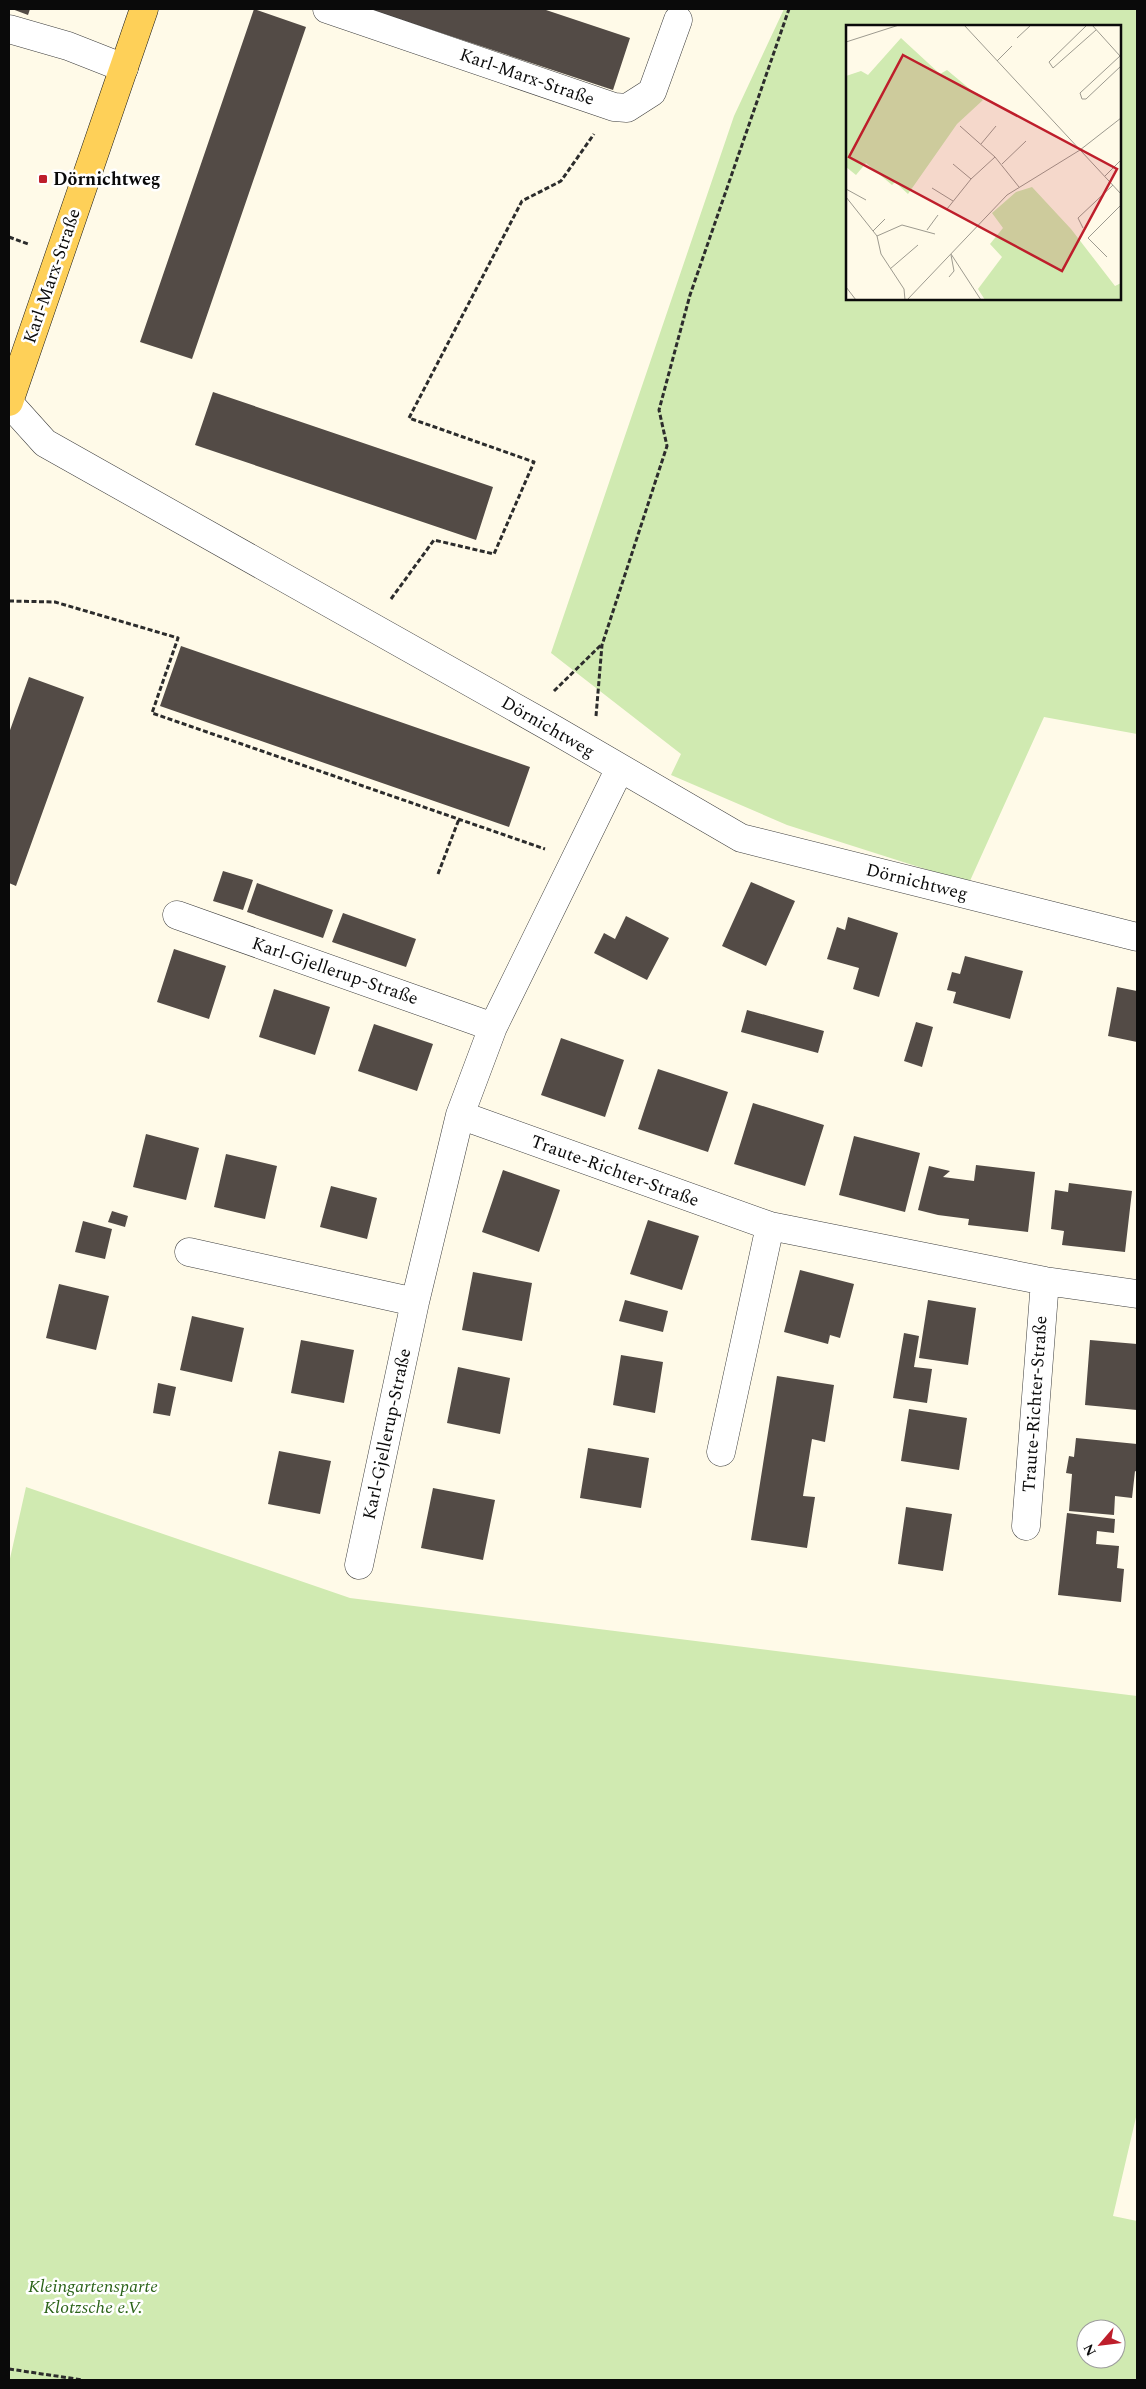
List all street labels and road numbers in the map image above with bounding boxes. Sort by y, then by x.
street label: Karl-Marx-Straße [456,41,598,113]
street label: Karl-Marx-Straße [16,205,88,347]
street label: Dörnichtweg [496,689,600,765]
street label: Dörnichtweg [863,856,971,908]
street label: Karl-Gjellerup-Straße [248,930,422,1012]
street label: Traute-Richter-Straße [527,1128,703,1214]
street label: Traute-Richter-Straße [1015,1315,1055,1493]
street label: Karl-Gjellerup-Straße [356,1346,418,1522]

